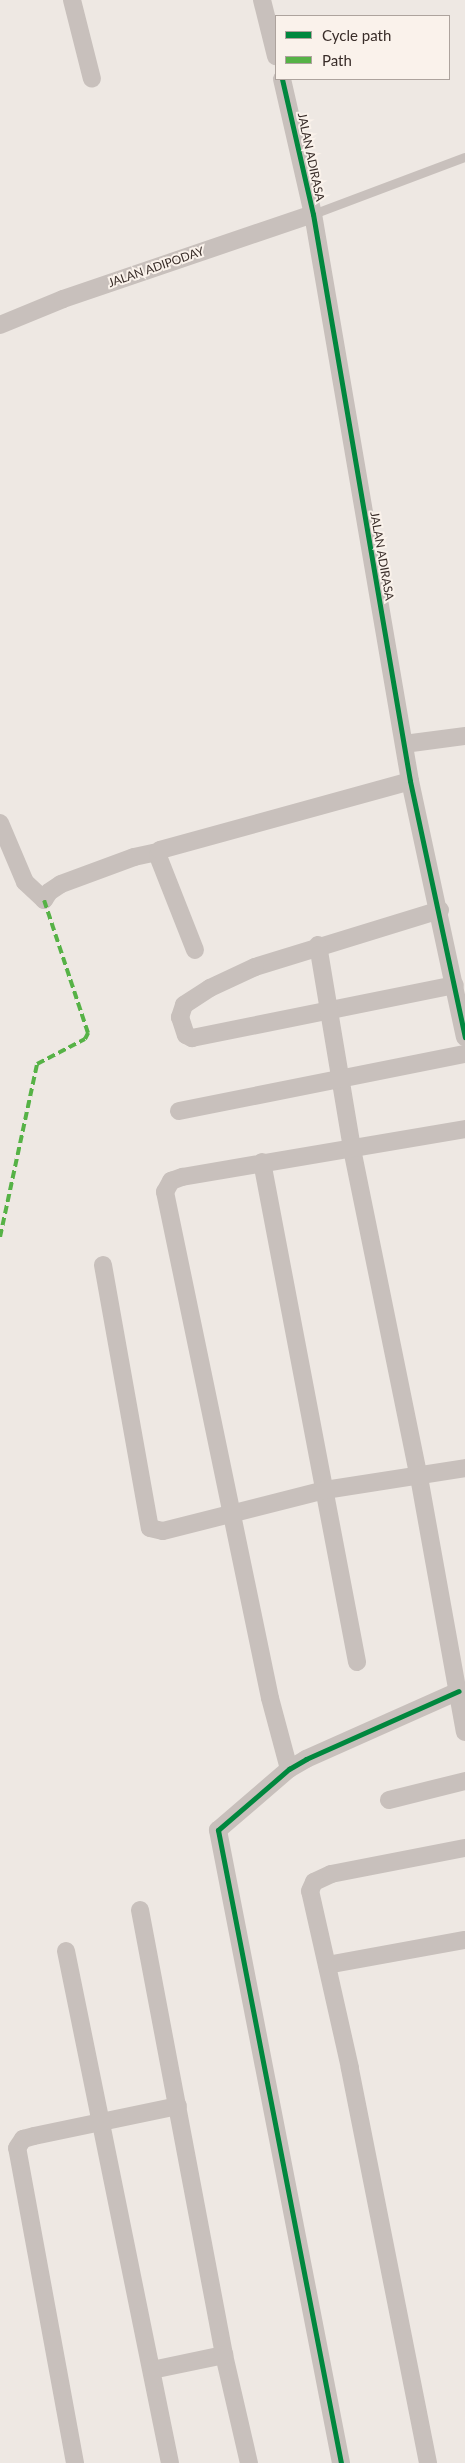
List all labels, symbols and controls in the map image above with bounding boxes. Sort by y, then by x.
legend [275,15,450,80]
text: Cycle path [322,26,391,44]
text: Path [322,51,352,69]
street label: JALAN ADIRASA [295,111,327,203]
street label: JALAN ADIPODAY [106,244,206,290]
street label: JALAN ADIRASA [367,510,397,602]

